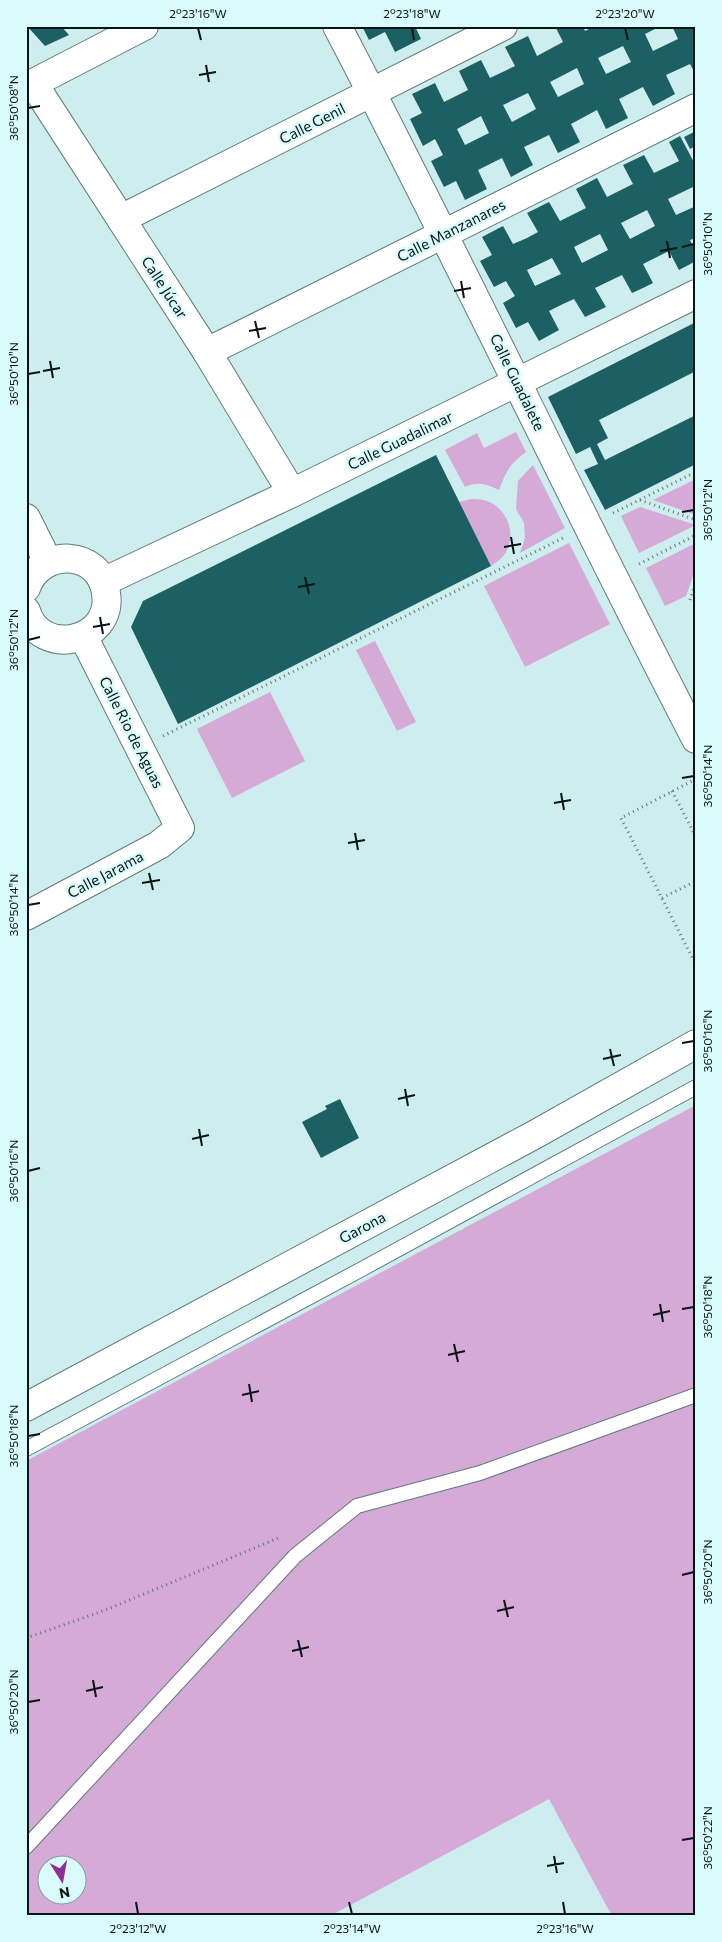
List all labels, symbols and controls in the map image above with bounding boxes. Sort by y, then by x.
text: 2°23'16"W [169,6,227,20]
text: 2°23'18"W [383,6,441,20]
text: 2°23'20"W [595,6,655,20]
text: 36°50'08"N [6,75,20,141]
street label: Calle Genil [276,99,348,147]
street label: Calle Manzanares [394,195,508,265]
text: 36°50'10"N [700,212,714,276]
street label: Calle Júcar [138,253,192,321]
street label: Calle Guadalete [487,330,549,434]
text: 36°50'10"N [6,342,20,406]
street label: Calle Guadalimar [344,407,456,473]
text: 36°50'12"N [700,479,714,541]
text: 36°50'12"N [6,609,20,671]
street label: Calle Rio de Aguas [96,673,168,791]
text: 36°50'14"N [700,745,714,807]
street label: Calle Jarama [64,846,146,902]
text: 36°50'14"N [6,874,20,936]
text: 36°50'16"N [700,1010,714,1072]
text: 36°50'16"N [6,1140,20,1202]
street label: Garona [336,1207,388,1247]
text: 36°50'18"N [700,1276,714,1338]
text: 36°50'18"N [6,1405,20,1467]
text: 36°50'20"N [700,1540,714,1604]
text: 36°50'20"N [6,1670,20,1734]
text: 36°50'22"N [700,1806,714,1870]
north arrow [38,1854,88,1904]
text: N [58,1884,71,1903]
text: 2°23'12"W [110,1921,166,1935]
text: 2°23'14"W [323,1921,381,1935]
text: 2°23'16"W [536,1921,594,1935]

